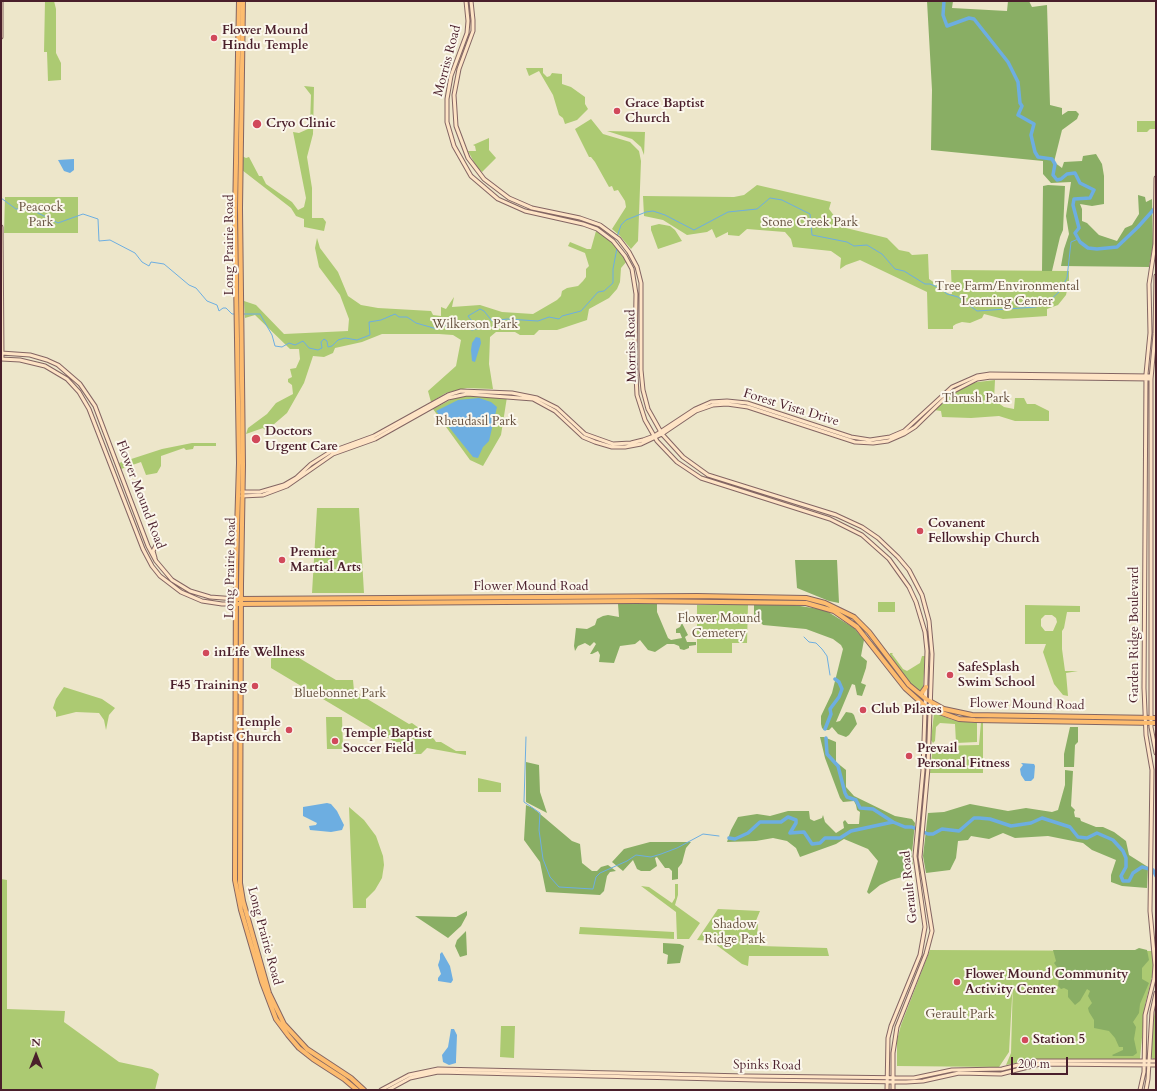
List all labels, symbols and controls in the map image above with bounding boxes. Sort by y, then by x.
place label: Flower Mound Hindu Temple [222,23,308,54]
street label: Morriss Road [431,24,465,98]
marker: Flower Mound Hindu Temple [209,33,219,43]
place label: Grace Baptist Church [625,96,704,127]
marker: Grace Baptist Church [612,106,622,116]
place label: Cryo Clinic [266,116,336,132]
marker: Cryo Clinic [251,118,263,130]
street label: Long Prairie Road [222,194,238,296]
park label: Peacock Park [18,200,64,231]
park label: Stone Creek Park [762,215,858,231]
park label: Tree Farm/Environmental Learning Center [935,279,1079,310]
street label: Morriss Road [624,309,640,383]
park label: Wilkerson Park [432,317,518,333]
street label: Forest Vista Drive [741,386,841,430]
park label: Thrush Park [942,391,1010,407]
park label: Rheudasil Park [435,414,517,430]
place label: Doctors Urgent Care [265,424,338,455]
marker: Doctors Urgent Care [250,433,262,445]
street label: Flower Mound Road [112,438,168,552]
place label: Covanent Fellowship Church [928,516,1040,547]
street label: Long Prairie Road [222,517,240,619]
marker: Covanent Fellowship Church [915,526,925,536]
place label: Premier Martial Arts [290,545,361,576]
marker: Premier Martial Arts [277,555,287,565]
street label: Garden Ridge Boulevard [1127,567,1143,703]
street label: Flower Mound Road [473,579,589,595]
park label: Flower Mound Cemetery [677,611,761,642]
place label: inLife Wellness [214,645,305,661]
marker: inLife Wellness [201,648,211,658]
place label: SafeSplash Swim School [958,660,1035,691]
marker: SafeSplash Swim School [945,670,955,680]
place label: F45 Training [170,678,247,694]
marker: F45 Training [250,681,260,691]
park label: Bluebonnet Park [294,686,386,702]
street label: Flower Mound Road [969,696,1085,714]
place label: Club Pilates [871,702,942,718]
marker: Club Pilates [858,705,868,715]
place label: Temple Baptist Church [191,715,281,746]
marker: Temple Baptist Church [284,725,294,735]
place label: Temple Baptist Soccer Field [343,726,432,757]
marker: Temple Baptist Soccer Field [330,736,340,746]
place label: Prevail Personal Fitness [917,741,1010,772]
marker: Prevail Personal Fitness [904,751,914,761]
street label: Gerault Road [898,850,922,924]
street label: Long Prairie Road [243,885,285,987]
park label: Shadow Ridge Park [704,917,766,948]
place label: Flower Mound Community Activity Center [965,967,1128,998]
marker: Flower Mound Community Activity Center [952,977,962,987]
park label: Gerault Park [925,1007,995,1023]
place label: Station 5 [1033,1032,1085,1048]
north arrow [16,1035,56,1075]
text: N [31,1035,41,1050]
marker: Station 5 [1020,1035,1030,1045]
scale bar [1013,1049,1070,1075]
text: 200 m [1018,1056,1050,1072]
street label: Spinks Road [733,1058,801,1074]

